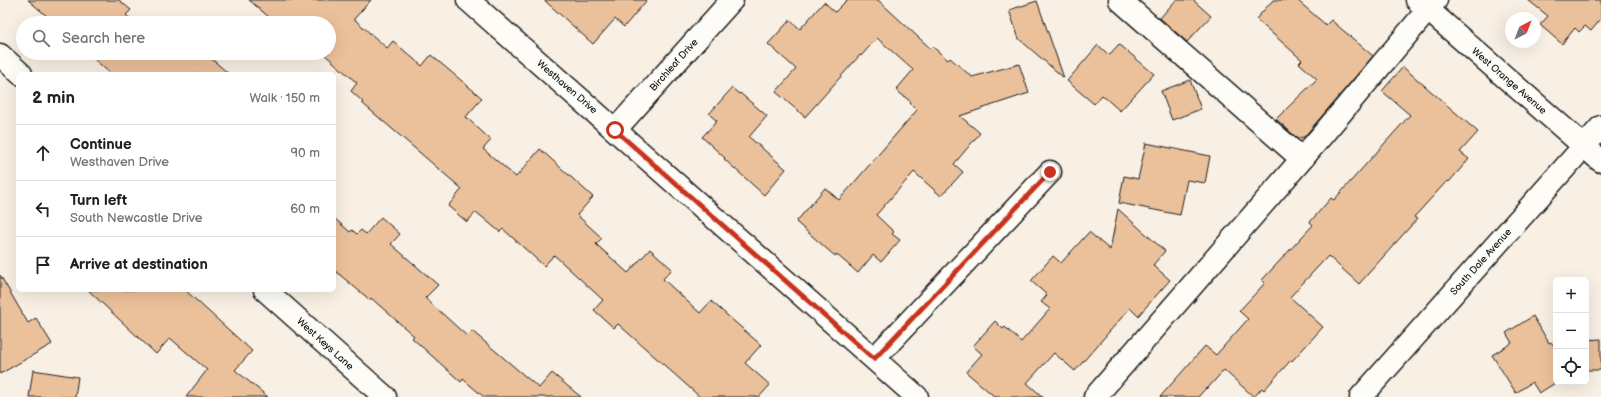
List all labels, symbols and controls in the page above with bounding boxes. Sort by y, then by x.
north arrow [1505,12,1541,48]
search box [16,16,336,60]
icon: search [30,27,52,49]
text: Search here [62,29,145,48]
street label: Birchleaf Drive [647,36,701,94]
street label: West Orange Avenue [1469,45,1549,117]
street label: Westhaven Drive [534,57,600,117]
text: 2 min [32,88,75,108]
text: Walk · 150 m [249,90,320,106]
route start [606,121,624,139]
text: Continue [70,135,132,154]
icon: ahead [32,142,54,164]
text: 90 m [291,145,320,161]
text: Westhaven Drive [70,154,169,170]
route end [1041,163,1059,181]
text: Turn left [70,191,127,210]
icon: left [32,198,54,220]
text: 60 m [290,201,320,217]
text: South Newcastle Drive [70,210,202,226]
street label: South Dale Avenue [1448,226,1514,298]
icon: arrive [32,254,54,276]
text: Arrive at destination [70,255,208,274]
map controls [1553,277,1589,385]
button: + [1553,277,1589,313]
button: − [1553,313,1589,349]
street label: West Keys Lane [294,315,356,373]
button: locate [1553,349,1589,385]

